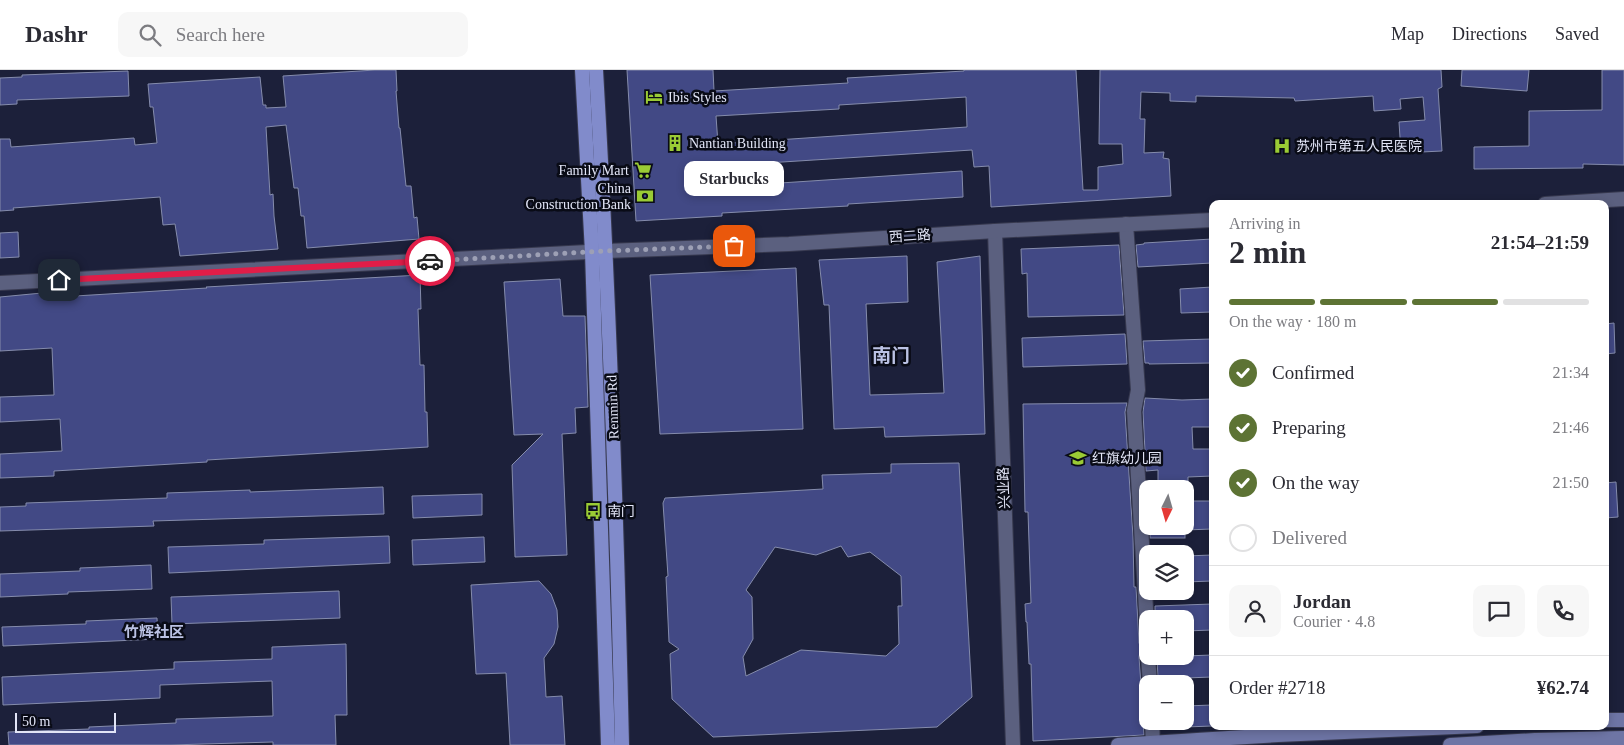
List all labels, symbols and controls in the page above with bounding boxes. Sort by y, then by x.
search box [118,12,468,57]
text: Dashr [25,21,88,47]
icon: search [136,21,164,49]
text: Search here [176,24,265,45]
text: Map [1391,24,1424,44]
text: Directions [1452,24,1527,44]
text: Saved [1555,24,1599,44]
hotel icon: Ibis Styles [644,87,664,107]
place label: Ibis Styles [668,90,727,105]
building icon: Nantian Building [665,133,685,153]
place label: Nantian Building [689,136,786,151]
hospital icon: 苏州市第五人民医院 [1272,136,1292,156]
place label: 苏州市第五人民医院 [1296,138,1422,154]
supermarket icon: Family Mart [633,160,653,180]
callout: Starbucks [684,161,784,196]
place label: Family Mart [559,163,629,178]
text: Starbucks [699,170,769,187]
place label: China Construction Bank [526,181,632,212]
bank icon: China Construction Bank [635,186,655,206]
text: Arriving in [1229,215,1301,232]
pin [713,225,755,267]
street label: 西二路 [889,227,931,245]
icon: bag [720,232,748,260]
text: 21:54–21:59 [1491,232,1589,253]
text: 2 min [1229,234,1306,270]
courier [405,236,455,286]
icon: car [416,247,444,275]
pin [38,259,80,301]
icon: home [45,266,73,294]
text: On the way · 180 m [1229,313,1357,330]
district label: 南门 [872,345,910,366]
icon: check [1229,359,1257,387]
text: Confirmed [1272,362,1354,383]
text: 21:34 [1553,364,1589,381]
street label: Renmin Rd [604,375,622,439]
icon: check [1229,414,1257,442]
text: Preparing [1272,417,1346,438]
text: 21:46 [1553,419,1589,436]
school or university icon: 红旗幼儿园 [1068,448,1088,468]
place label: 红旗幼儿园 [1092,451,1162,466]
street label: 兴业路 [996,467,1012,509]
icon: check [1229,469,1257,497]
text: On the way [1272,472,1360,493]
text: 21:50 [1553,474,1589,491]
north arrow [1139,480,1194,535]
map controls [1139,480,1194,730]
bus stop icon: 南门 [583,501,603,521]
place label: 南门 [607,504,635,519]
text: Delivered [1272,527,1347,548]
button: layers [1139,545,1194,600]
button: person [1229,585,1281,637]
button: chat [1473,585,1525,637]
button: phone [1537,585,1589,637]
text: Jordan [1293,591,1351,612]
button: + [1139,610,1194,665]
text: Courier · 4.8 [1293,613,1375,630]
district label: 竹辉社区 [124,623,184,640]
button: − [1139,675,1194,730]
text: Order #2718 [1229,677,1326,698]
text: ¥62.74 [1537,677,1589,698]
scale bar [15,710,116,733]
text: 50 m [22,714,50,729]

